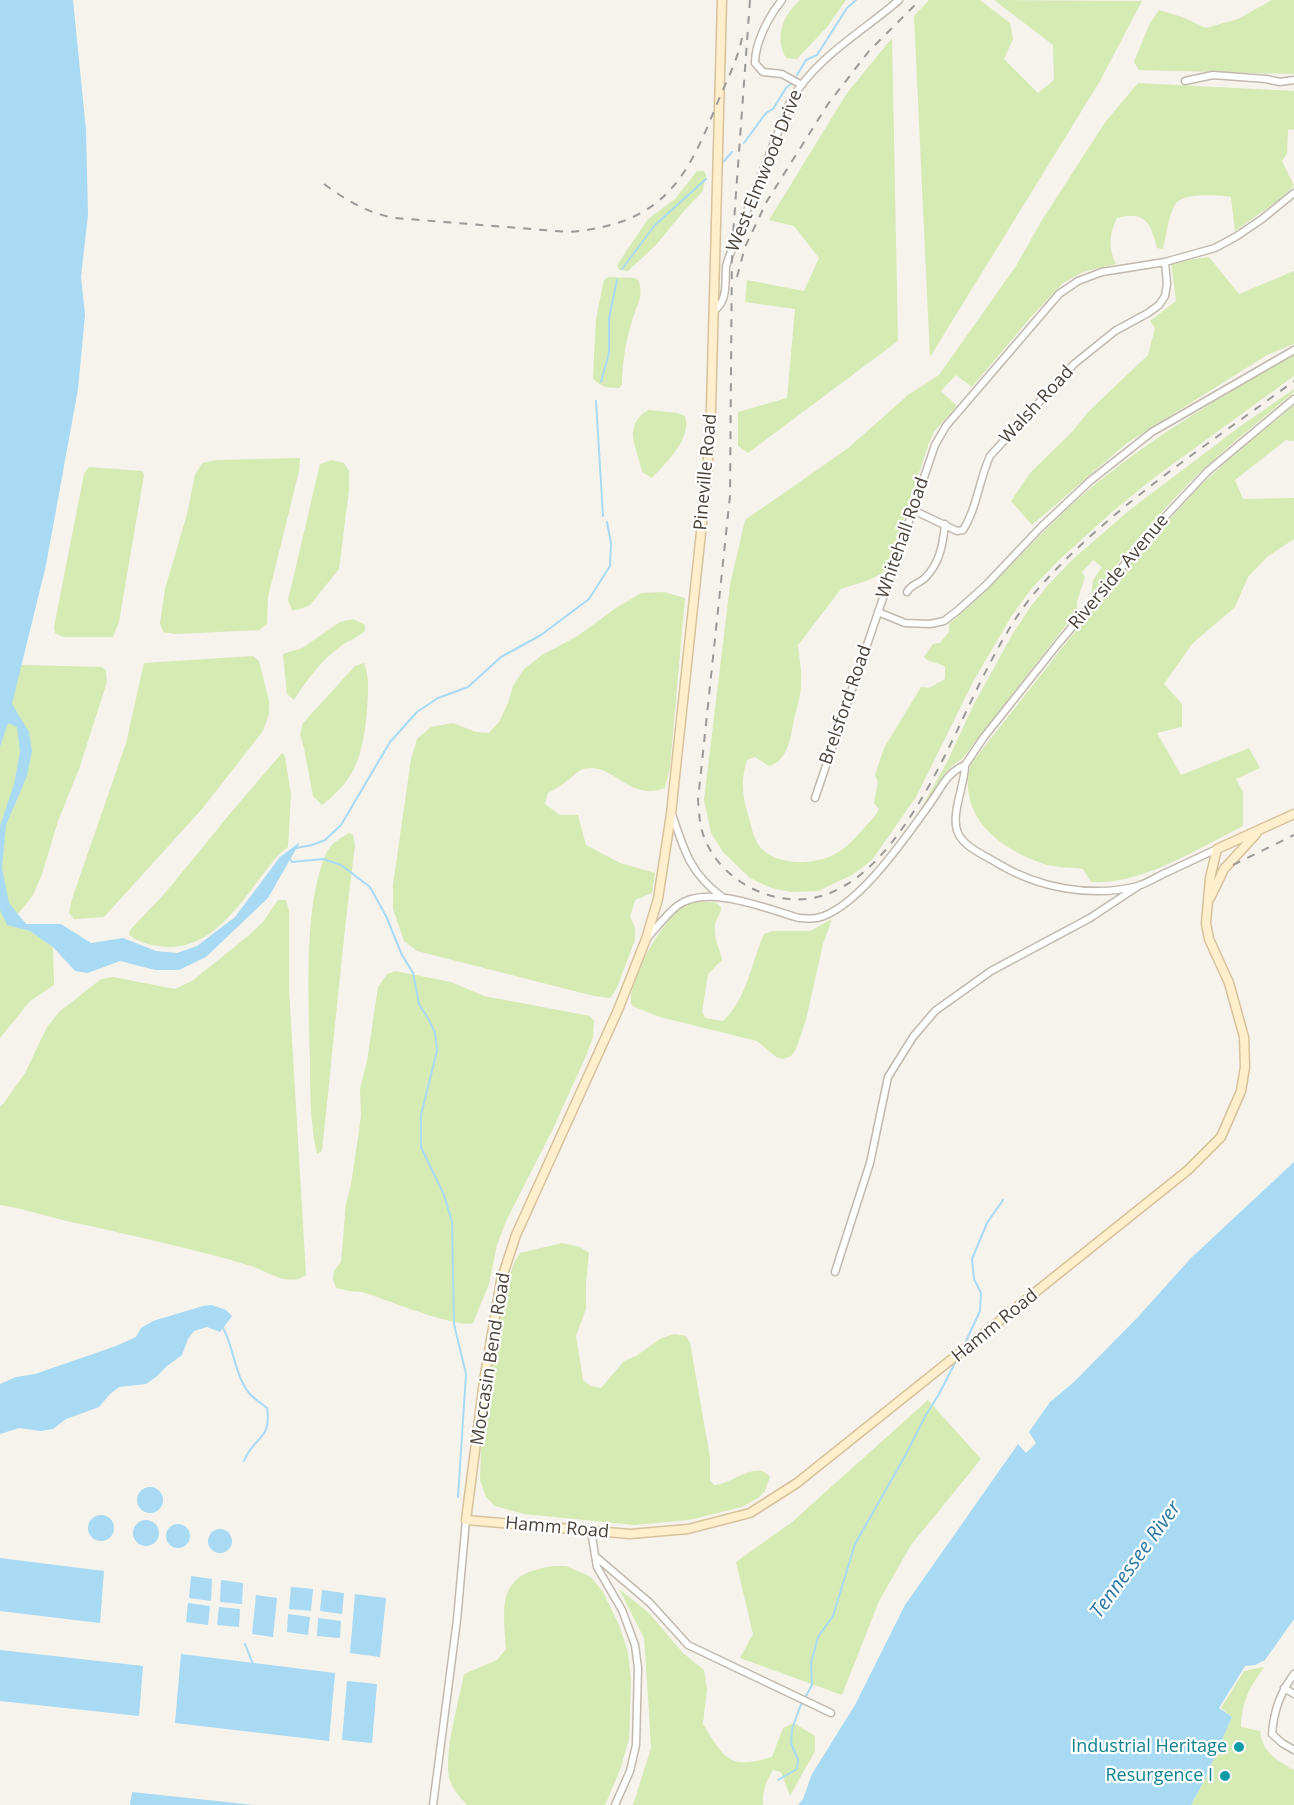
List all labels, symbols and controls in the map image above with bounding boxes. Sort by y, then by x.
street label: West Elmwood Drive [723,87,807,255]
street label: Walsh Road [996,362,1078,448]
street label: Pineville Road [690,413,722,531]
street label: Whitehall Road [872,475,934,601]
street label: Riverside Avenue [1065,510,1173,634]
street label: Brelsford Road [815,642,877,768]
street label: Moccasin Bend Road [467,1271,515,1447]
street label: Hamm Road [948,1285,1042,1367]
water label: Tennessee River [1085,1497,1187,1623]
street label: Hamm Road [504,1513,610,1543]
place label: Industrial Heritage [1071,1736,1227,1758]
marker: Industrial Heritage [1232,1740,1246,1754]
place label: Resurgence I [1105,1765,1213,1787]
marker: Resurgence I [1218,1769,1232,1783]

